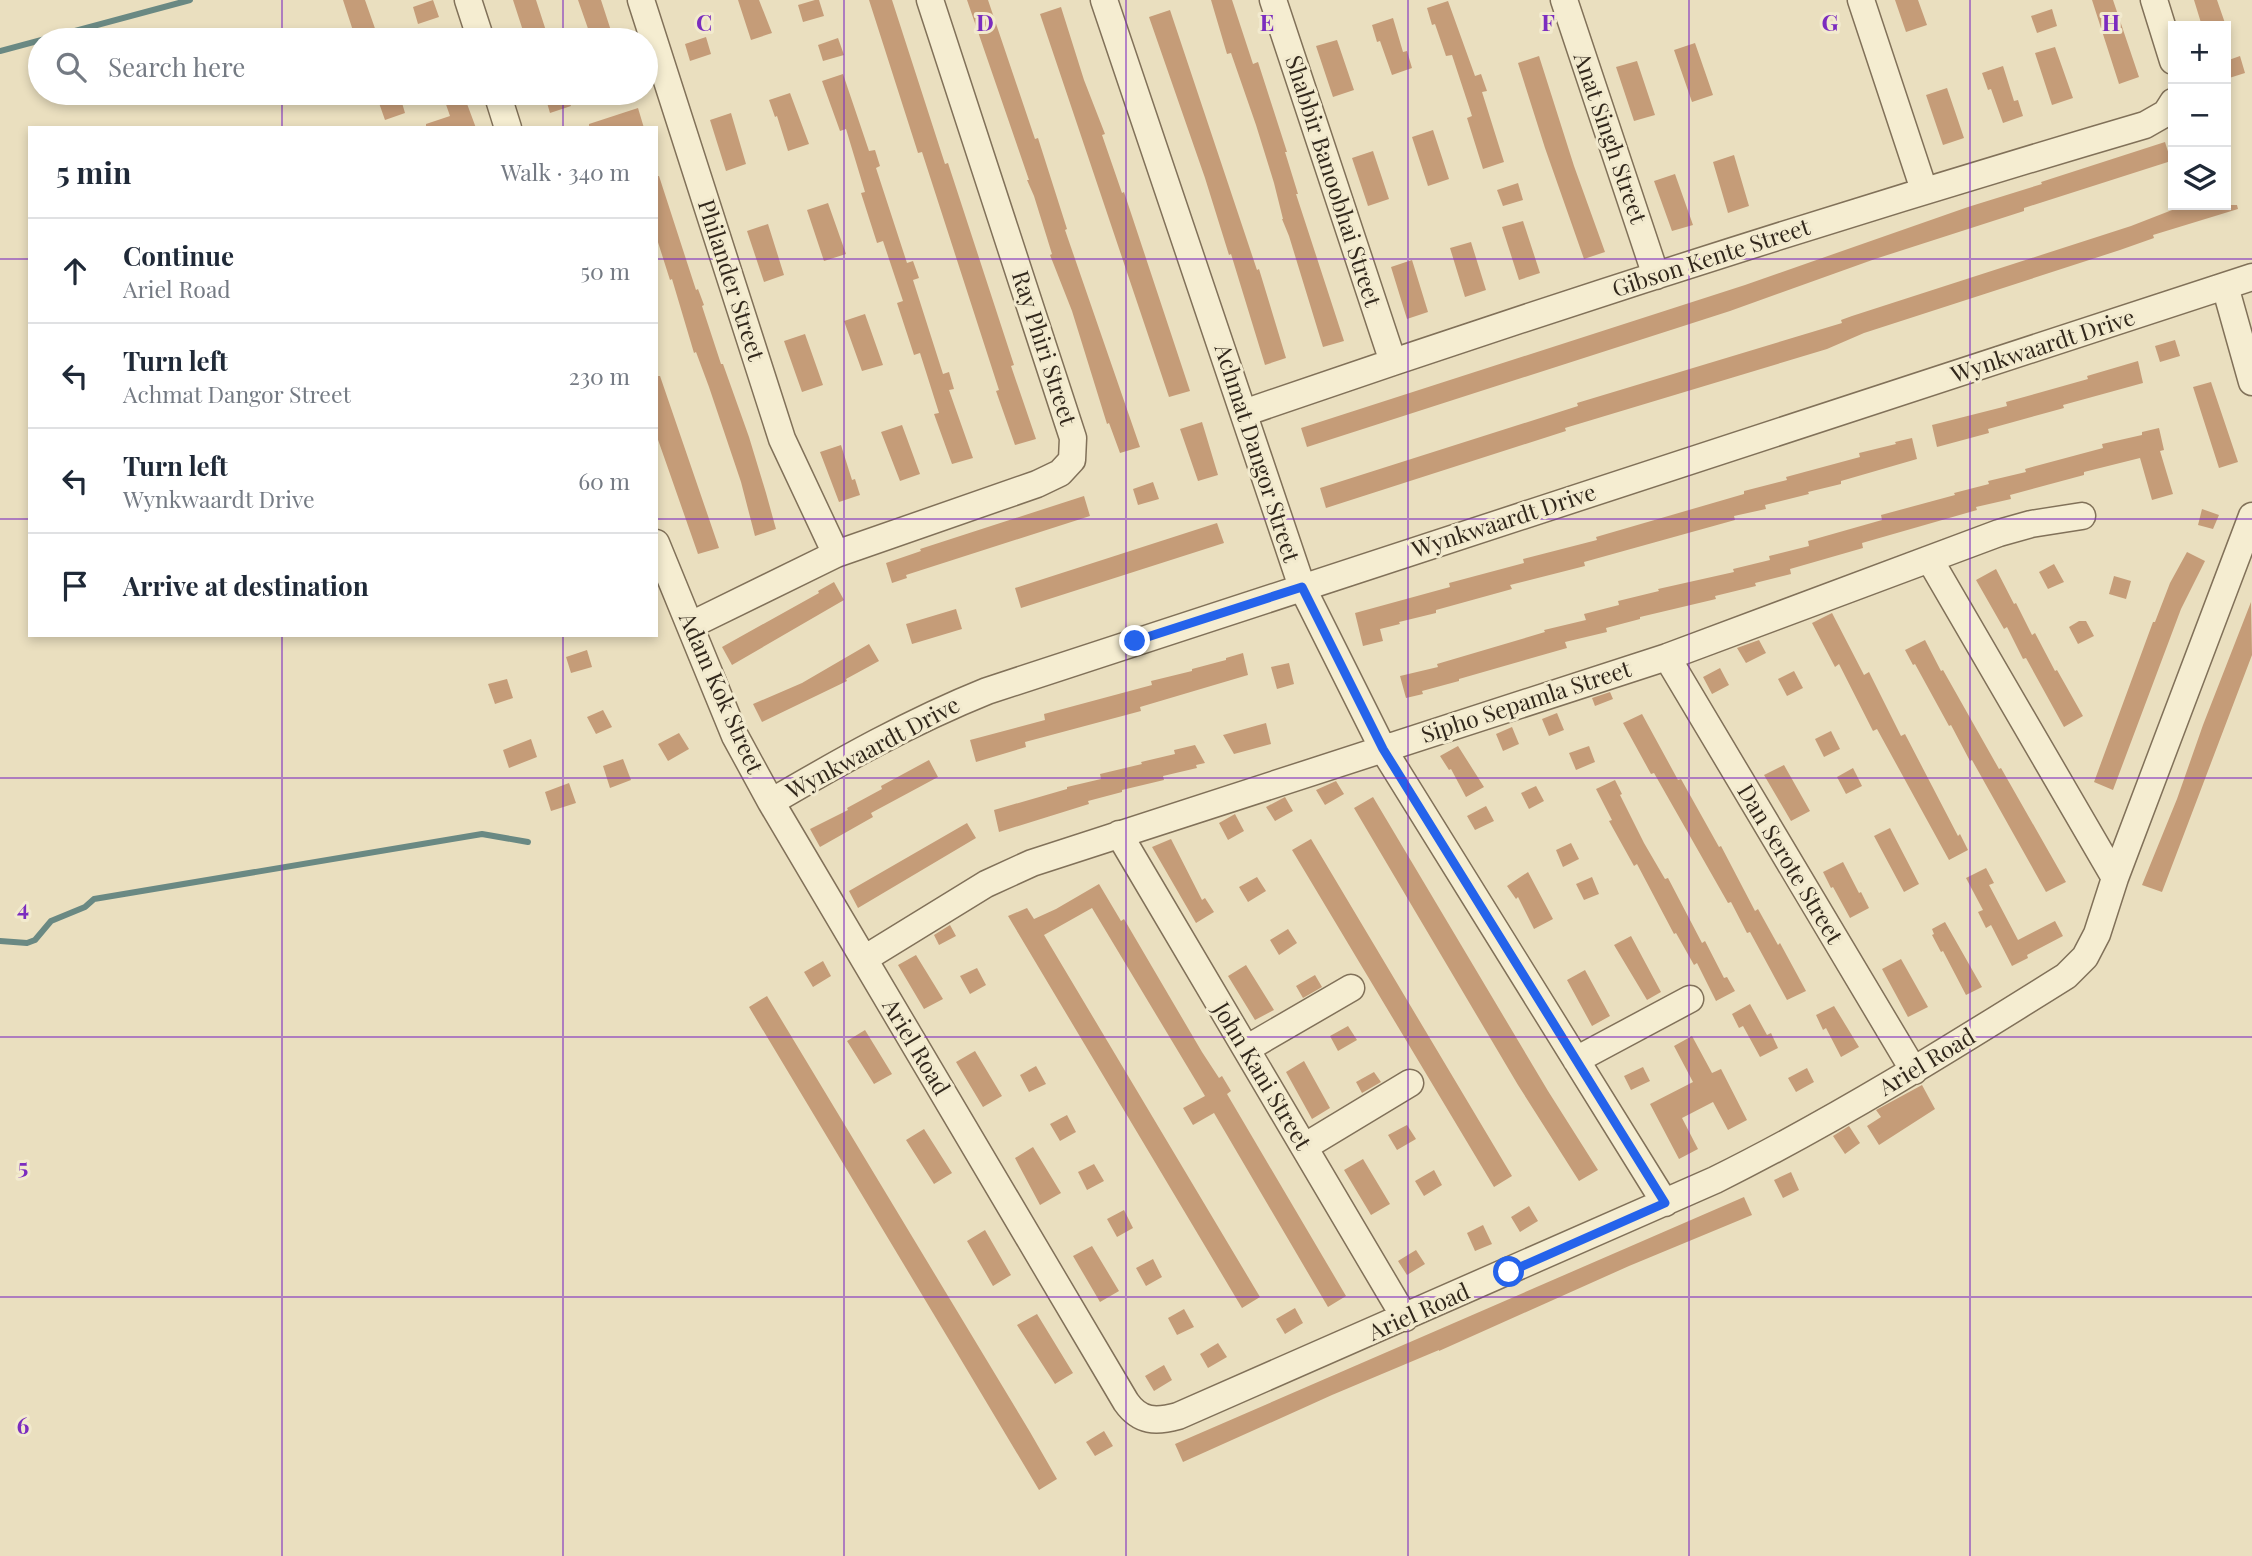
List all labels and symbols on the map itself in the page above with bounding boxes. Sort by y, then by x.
text: C [696,6,712,37]
text: D [976,6,994,37]
text: E [1260,6,1274,37]
text: F [1541,6,1555,37]
text: G [1822,6,1839,37]
text: H [2102,6,2120,37]
street label: Anat Singh Street [1567,47,1655,228]
street label: Shabbir Banoobhai Street [1279,51,1390,311]
street label: Philander Street [692,195,773,365]
street label: Gibson Kente Street [1608,210,1814,303]
street label: Ray Phiri Street [1006,266,1085,430]
street label: Wynkwaardt Drive [1946,300,2139,389]
street label: Achmat Dangor Street [1208,338,1309,566]
street label: Wynkwaardt Drive [1407,475,1600,564]
street label: Adam Kok Street [673,606,772,778]
route end [1119,625,1150,656]
street label: Sipho Sepamla Street [1417,652,1635,749]
street label: Wynkwaardt Drive [779,688,964,806]
street label: Dan Serote Street [1731,778,1852,950]
text: 4 [17,891,29,922]
street label: Ariel Road [876,991,958,1100]
street label: John Kani Street [1206,995,1320,1155]
street label: Ariel Road [1871,1020,1980,1102]
text: 5 [18,1150,28,1181]
route start [1493,1256,1524,1287]
street label: Ariel Road [1362,1275,1474,1347]
text: 6 [17,1409,30,1440]

